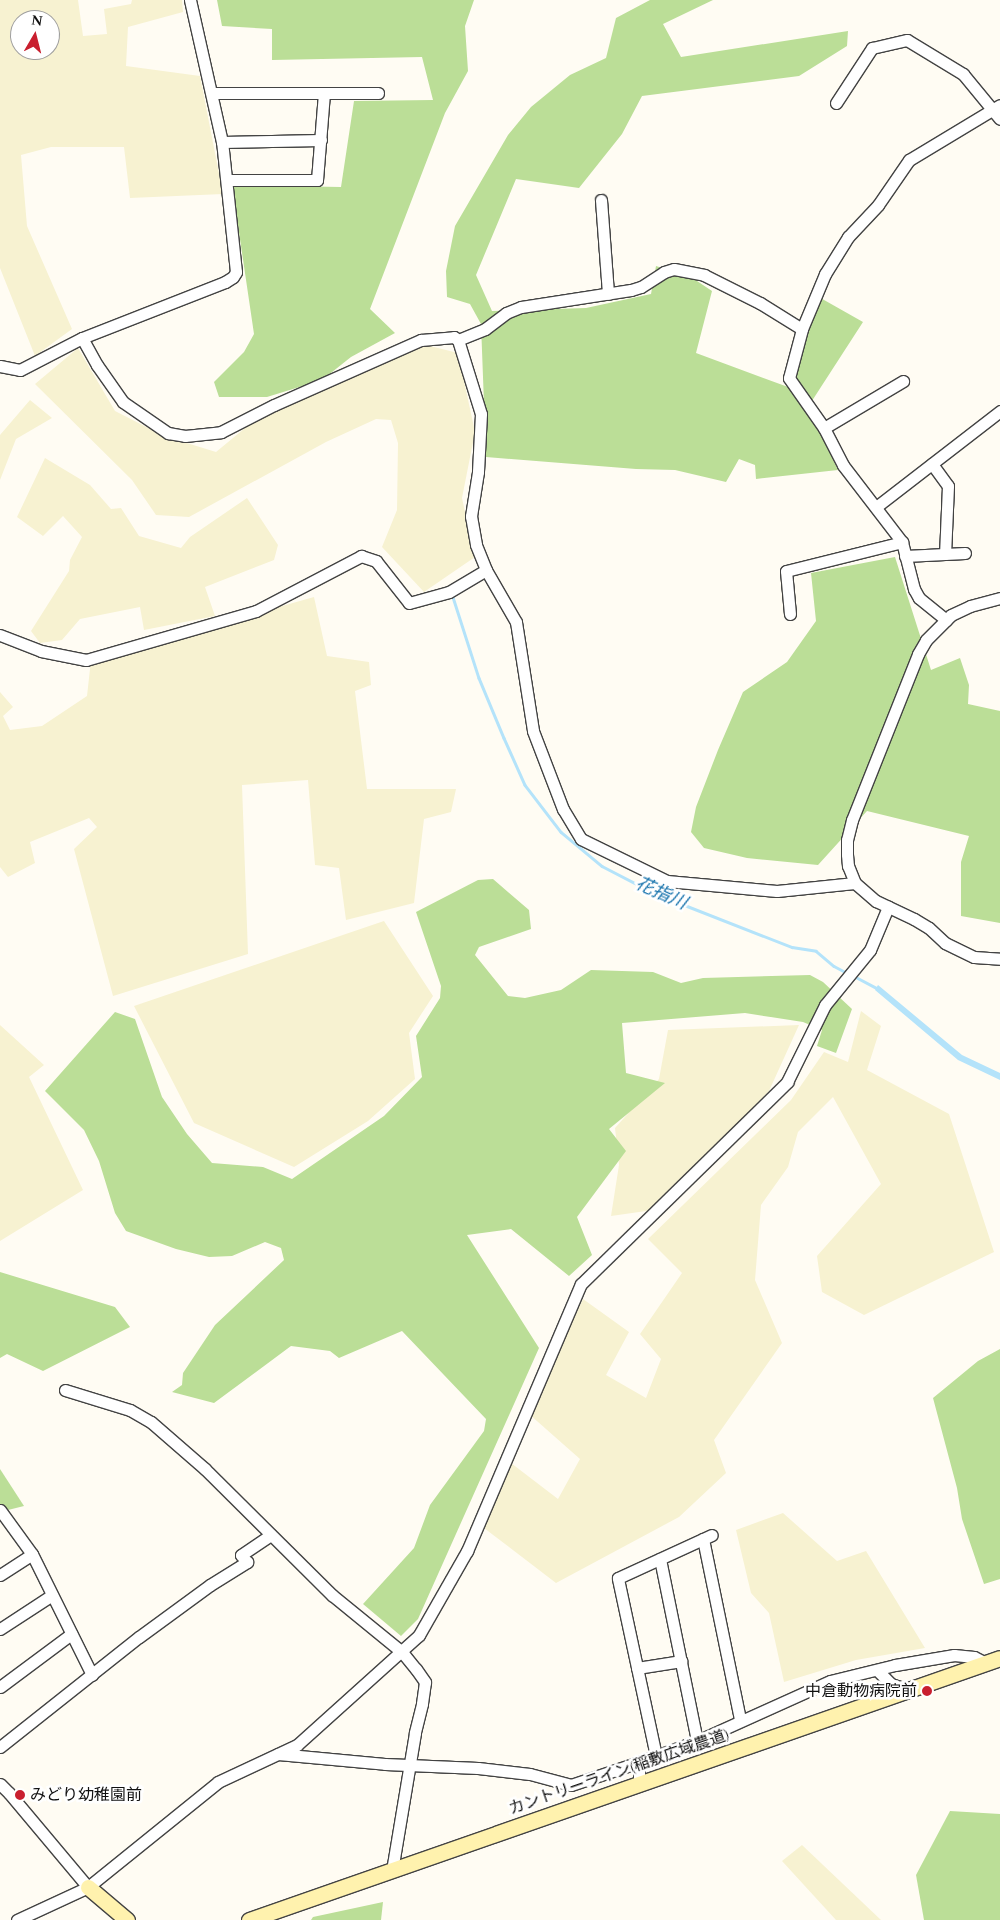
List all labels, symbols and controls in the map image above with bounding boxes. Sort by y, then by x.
text: N [30,9,44,32]
north arrow [10,10,60,60]
water label: 花指川 [632,873,690,915]
place label: 中倉動物病院前 [805,1681,917,1701]
marker: 中倉動物病院前 [921,1685,933,1697]
street label: カントリーライン(稲敷広域農道) [506,1725,732,1819]
place label: みどり幼稚園前 [30,1785,142,1805]
marker: みどり幼稚園前 [14,1789,26,1801]

